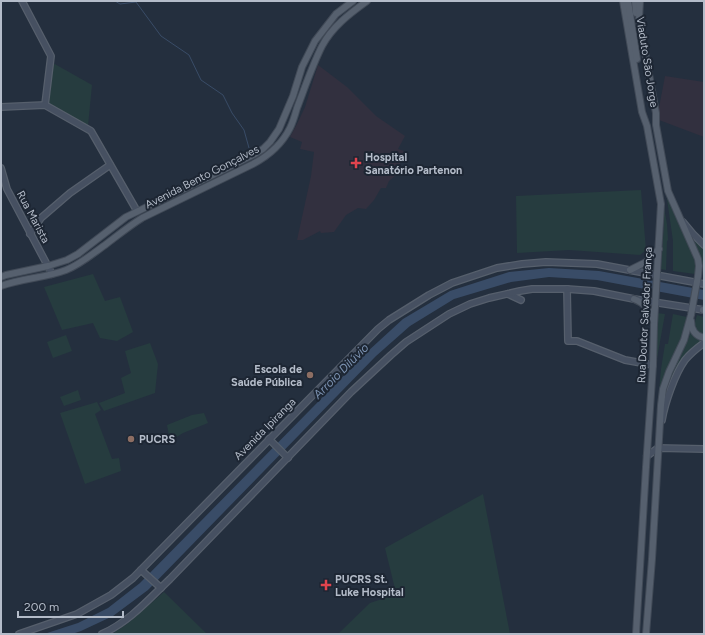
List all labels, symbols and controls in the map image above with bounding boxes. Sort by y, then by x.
street label: Viaduto São Jorge [633,16,661,108]
street label: Avenida Bento Gonçalves [143,143,261,211]
place label: Hospital Sanatório Partenon [365,151,462,177]
marker: Hospital Sanatório Partenon [350,157,362,169]
street label: Rua Marista [14,189,52,245]
street label: Rua Doutor Salvador França [635,246,655,384]
water label: Arroio Dilúvio [310,340,372,402]
place label: Escola de Saúde Pública [231,363,302,389]
marker: Escola de Saúde Pública [305,370,315,380]
street label: Avenida Ipiranga [231,395,299,463]
place label: PUCRS [139,433,175,446]
marker: PUCRS [126,434,136,444]
place label: PUCRS St. Luke Hospital [335,573,404,599]
marker: PUCRS St. Luke Hospital [320,579,332,591]
scale bar [18,593,123,619]
text: 200 m [24,600,59,614]

